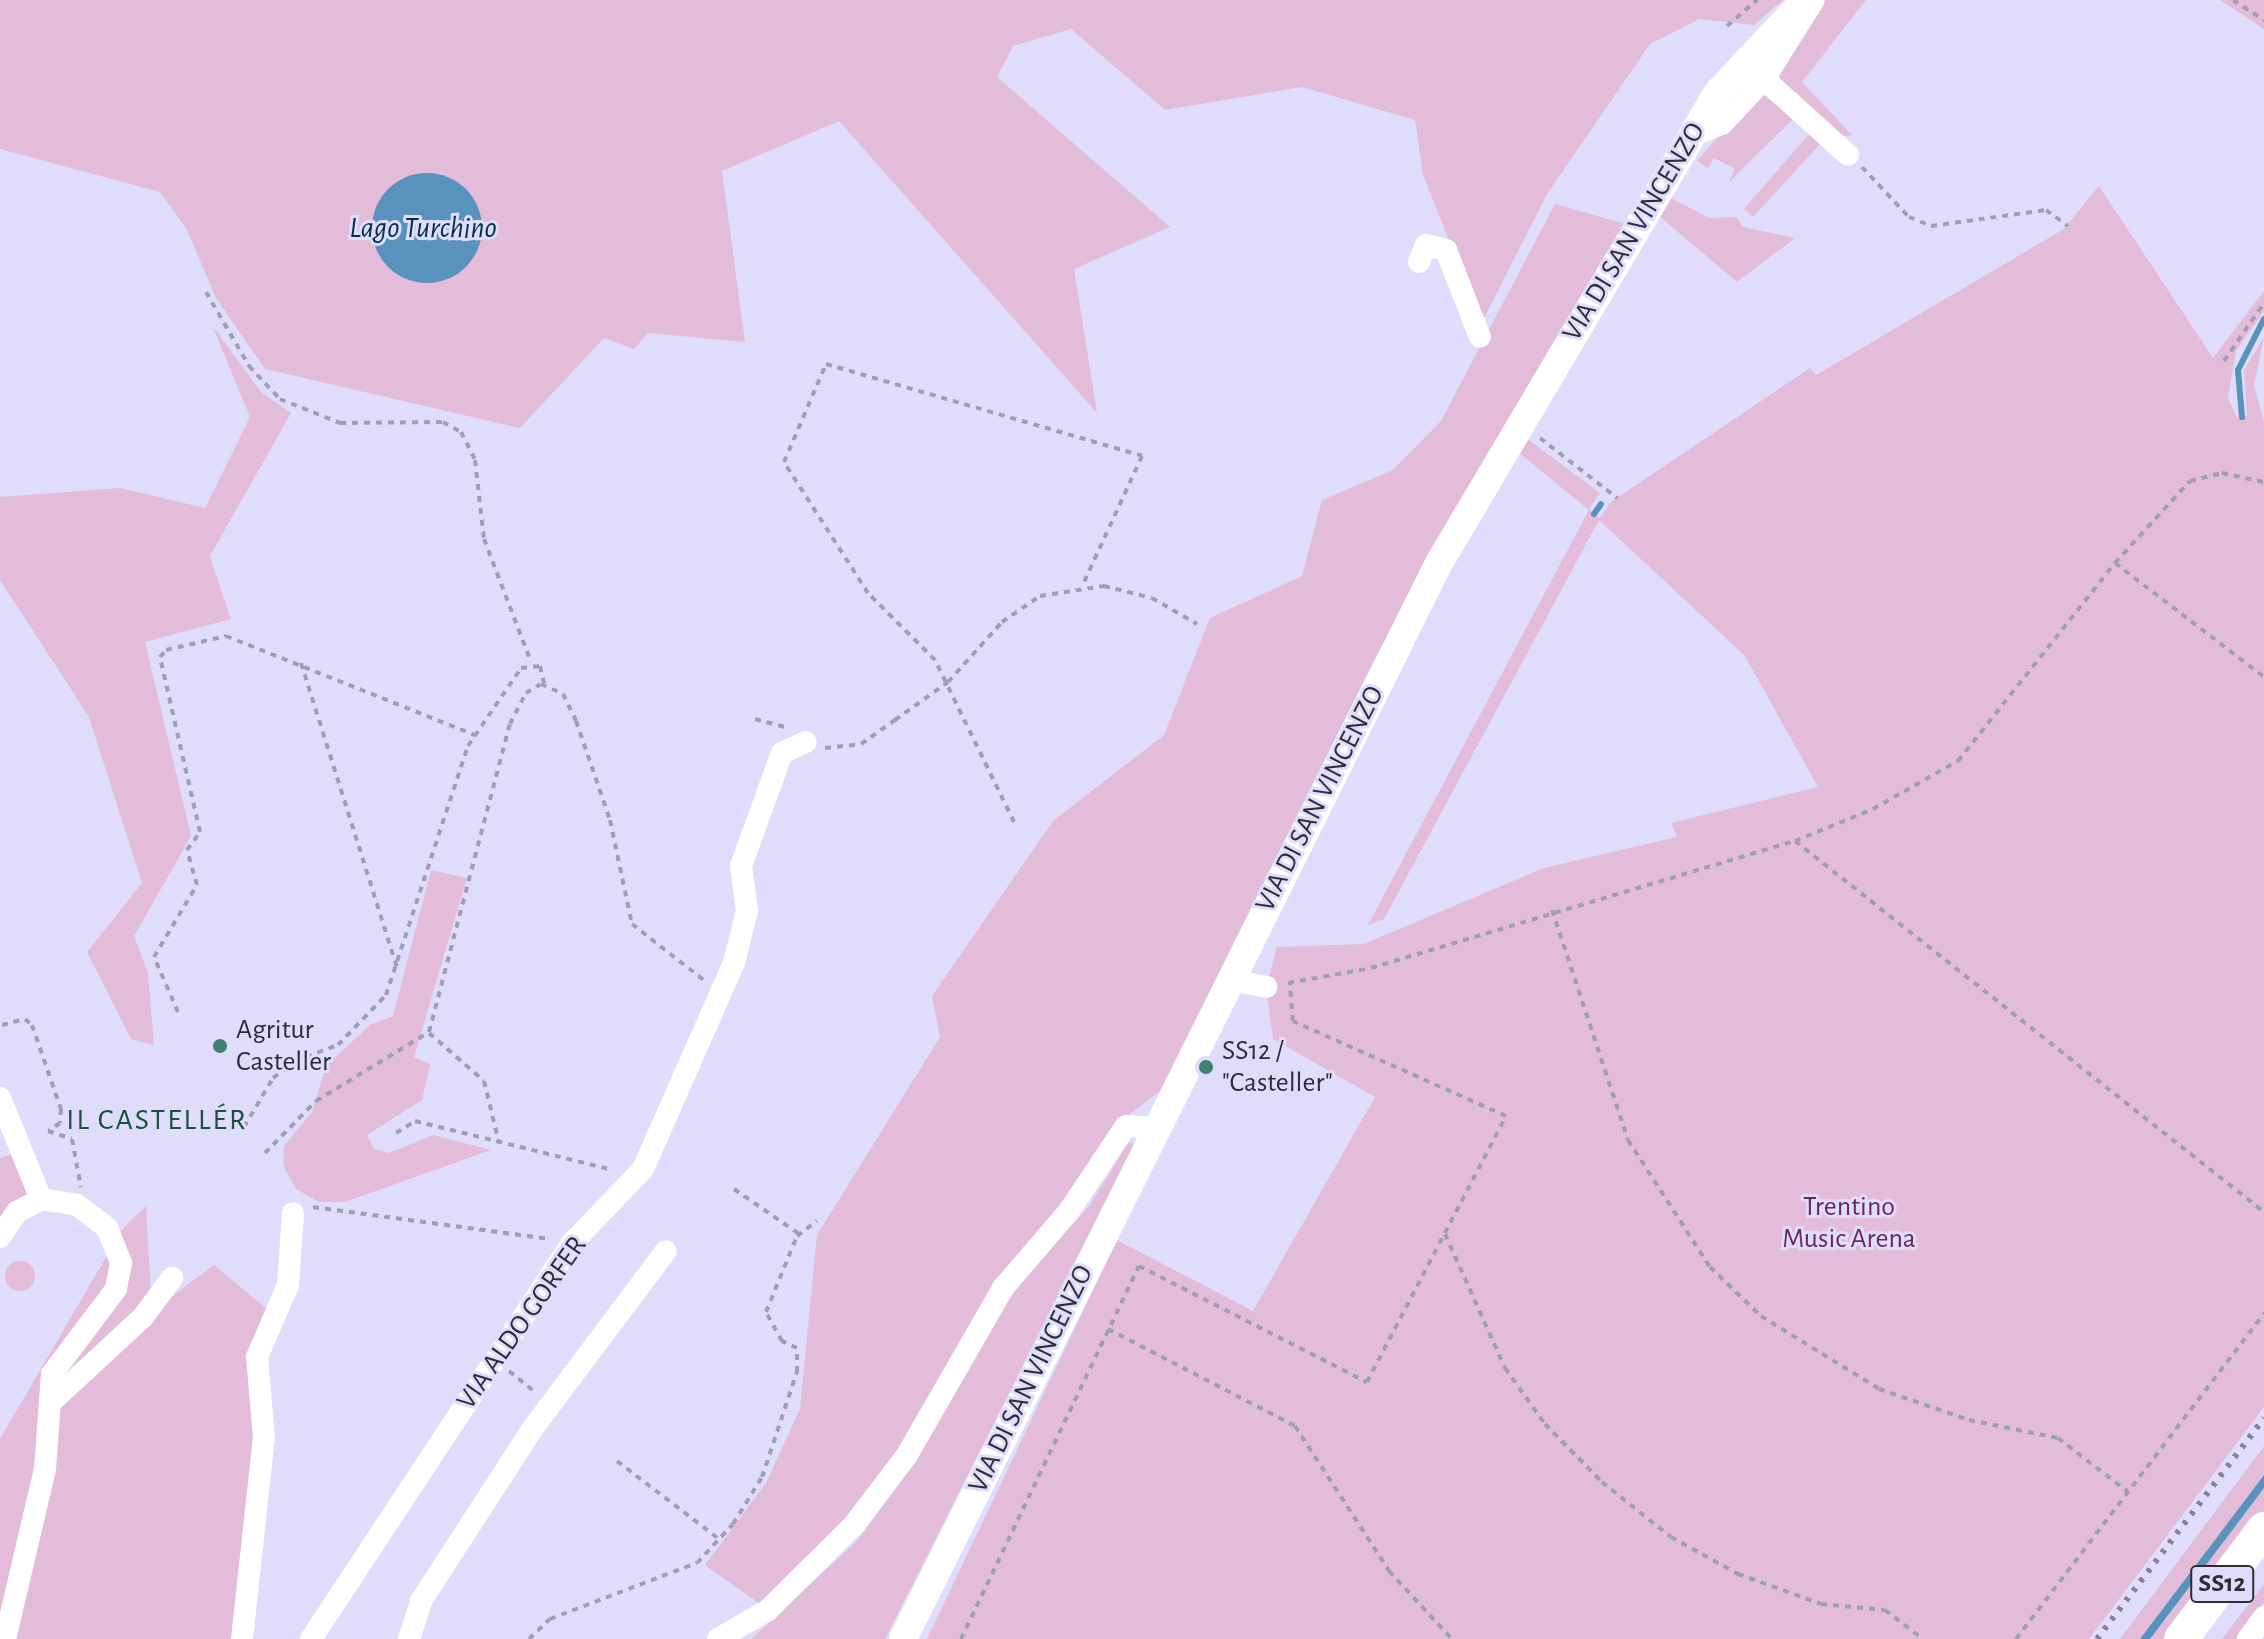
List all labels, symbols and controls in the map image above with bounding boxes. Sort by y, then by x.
street label: VIA DI SAN VINCENZO [1555,117,1713,347]
water label: Lago Turchino [349,210,497,246]
street label: VIA DI SAN VINCENZO [1248,680,1392,918]
place label: Agritur Casteller [236,1013,331,1079]
place label: SS12 / "Casteller" [1222,1034,1333,1100]
marker: Agritur Casteller [211,1037,229,1055]
marker: SS12 / "Casteller" [1197,1058,1215,1076]
district label: IL CASTELLÉR [66,1102,248,1138]
park label: Trentino Music Arena [1782,1190,1916,1256]
street label: VIA ALDO GORFER [450,1230,594,1416]
street label: VIA DI SAN VINCENZO [961,1260,1101,1498]
road number: SS12 [2190,1562,2254,1606]

